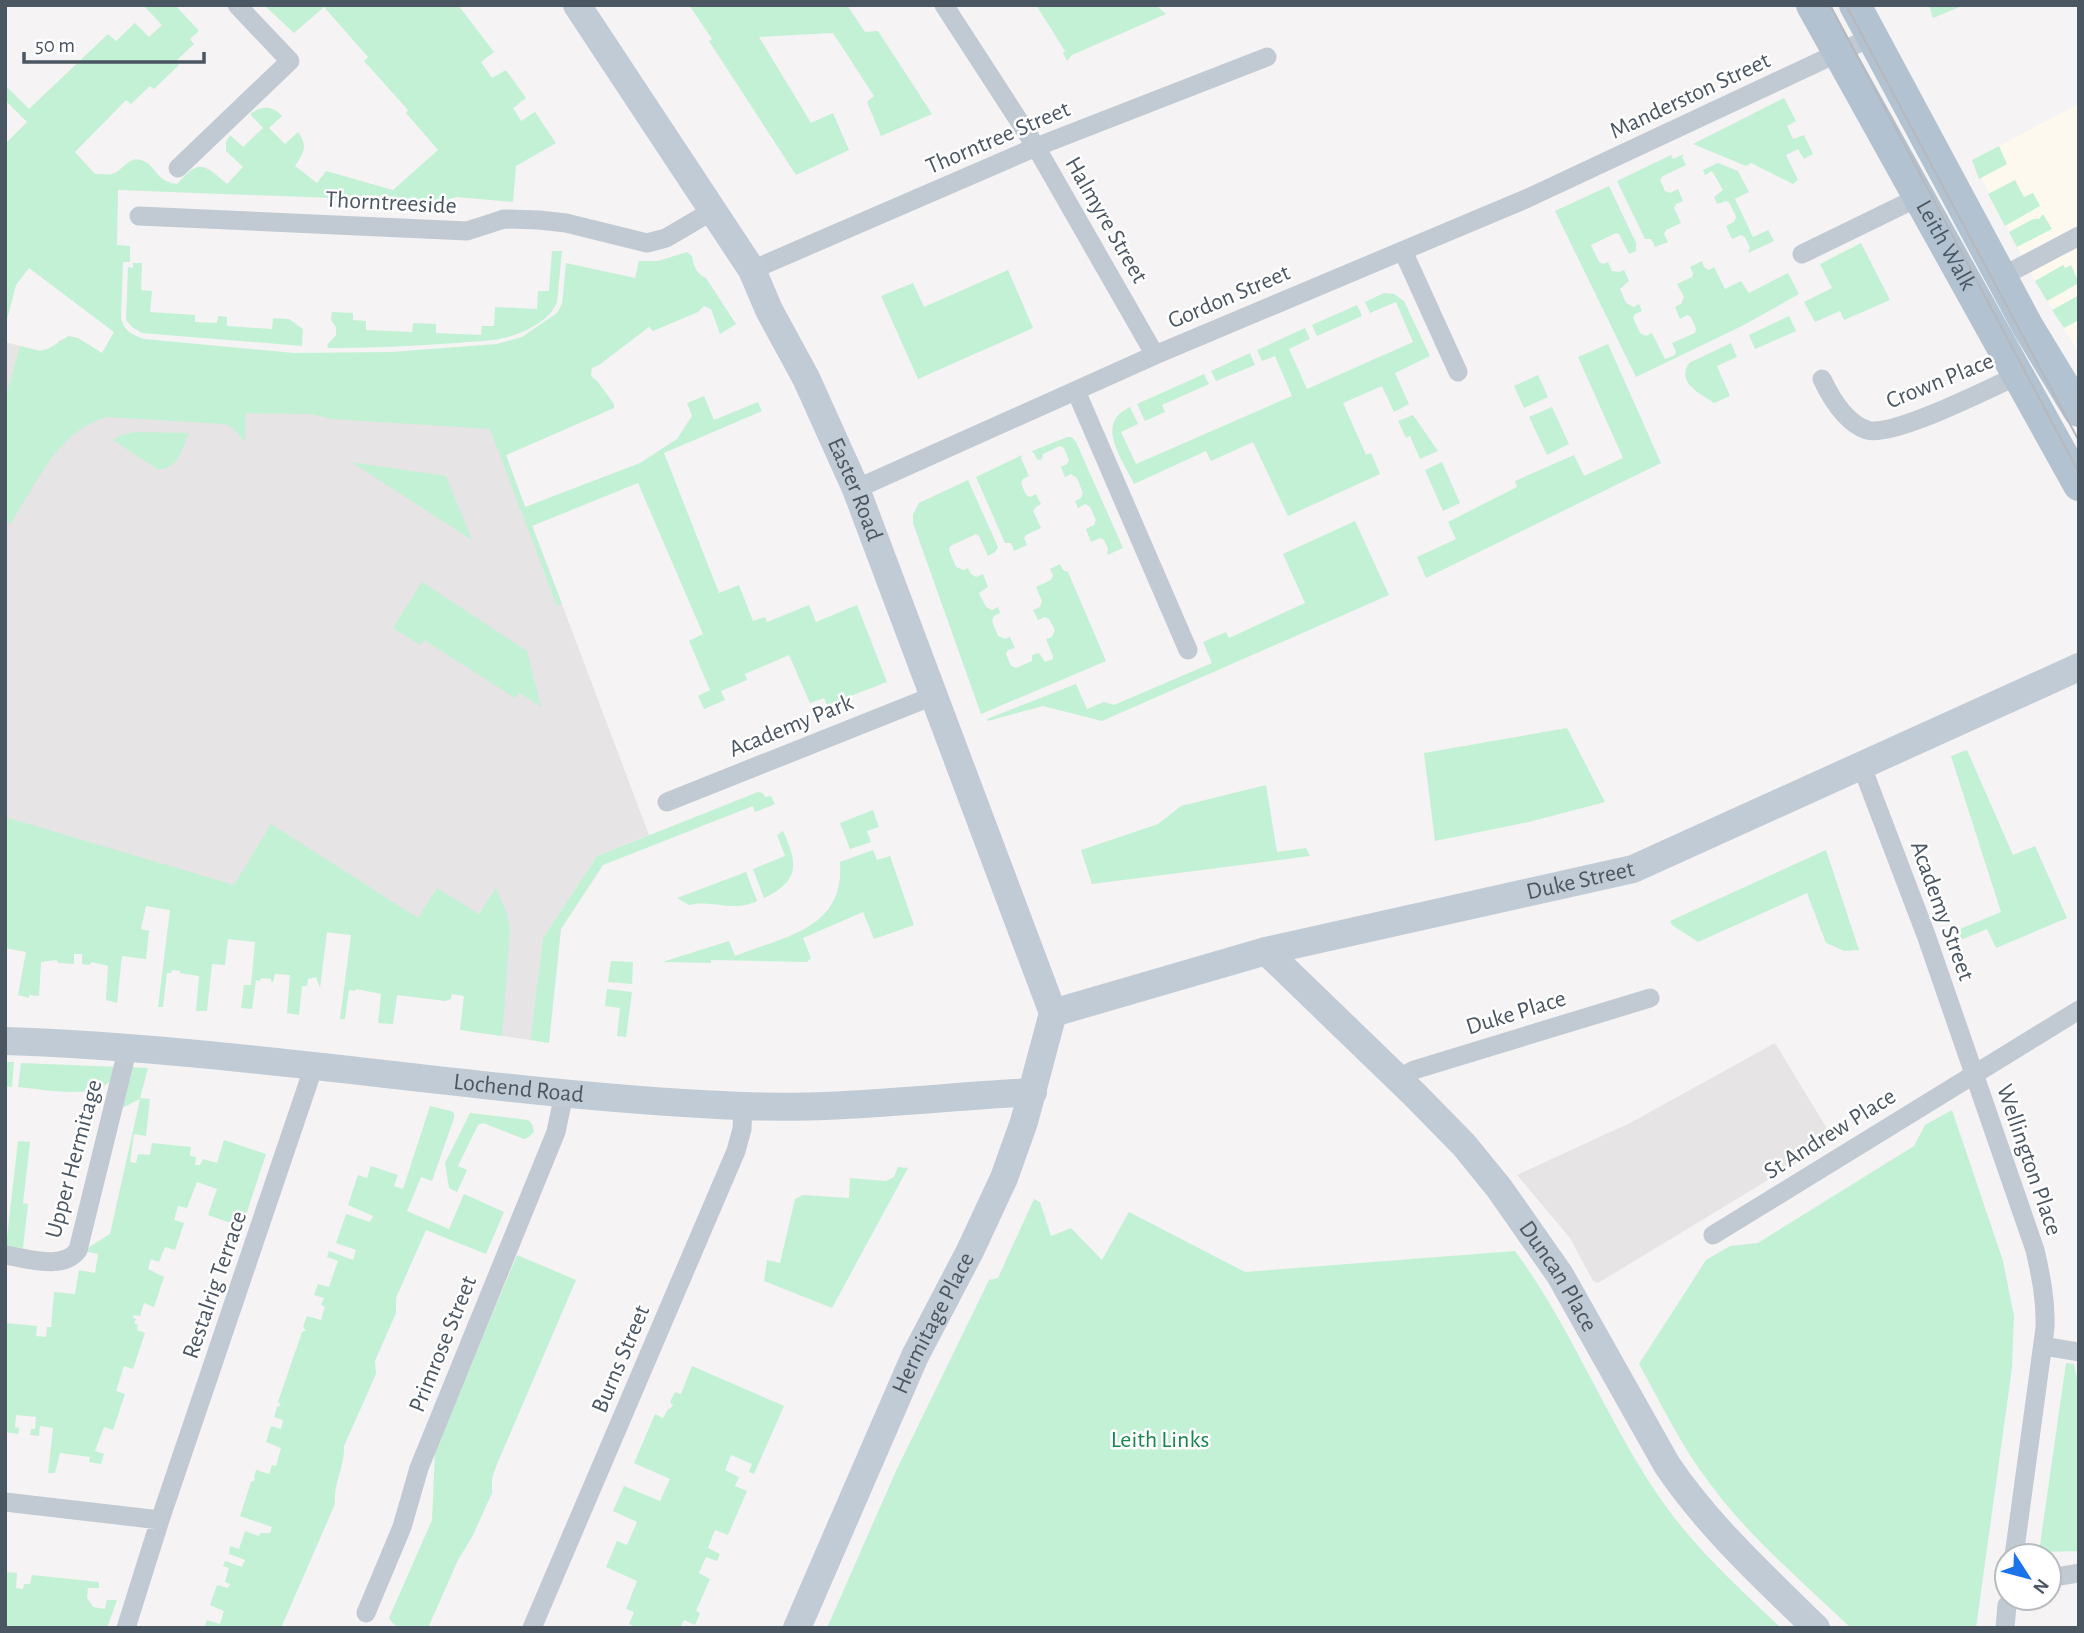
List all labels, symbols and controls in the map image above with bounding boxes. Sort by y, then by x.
scale bar [24,21,205,65]
text: 50 m [35,35,75,56]
street label: Manderston Street [1606,48,1774,144]
street label: Thorntree Street [923,97,1074,179]
street label: Halmyre Street [1060,153,1152,287]
street label: Thorntreeside [325,188,457,218]
street label: Leith Walk [1911,196,1980,294]
street label: Gordon Street [1164,260,1294,333]
street label: Crown Place [1883,349,1997,413]
street label: Easter Road [823,434,886,544]
street label: Academy Park [726,690,856,762]
street label: Academy Street [1906,838,1978,984]
street label: Duke Street [1524,857,1637,904]
street label: Duke Place [1463,986,1569,1040]
street label: Lochend Road [452,1070,585,1107]
street label: Upper Hermitage [41,1077,107,1241]
street label: Wellington Place [1992,1081,2066,1239]
street label: St Andrew Place [1760,1084,1900,1184]
street label: Restalrig Terrace [179,1208,251,1362]
street label: Duncan Place [1514,1217,1601,1336]
street label: Hermitage Place [888,1248,979,1398]
street label: Primrose Street [405,1272,481,1416]
street label: Burns Street [588,1301,655,1416]
park label: Leith Links [1111,1428,1209,1452]
north arrow [1993,1542,2063,1612]
text: N [2029,1575,2052,1597]

